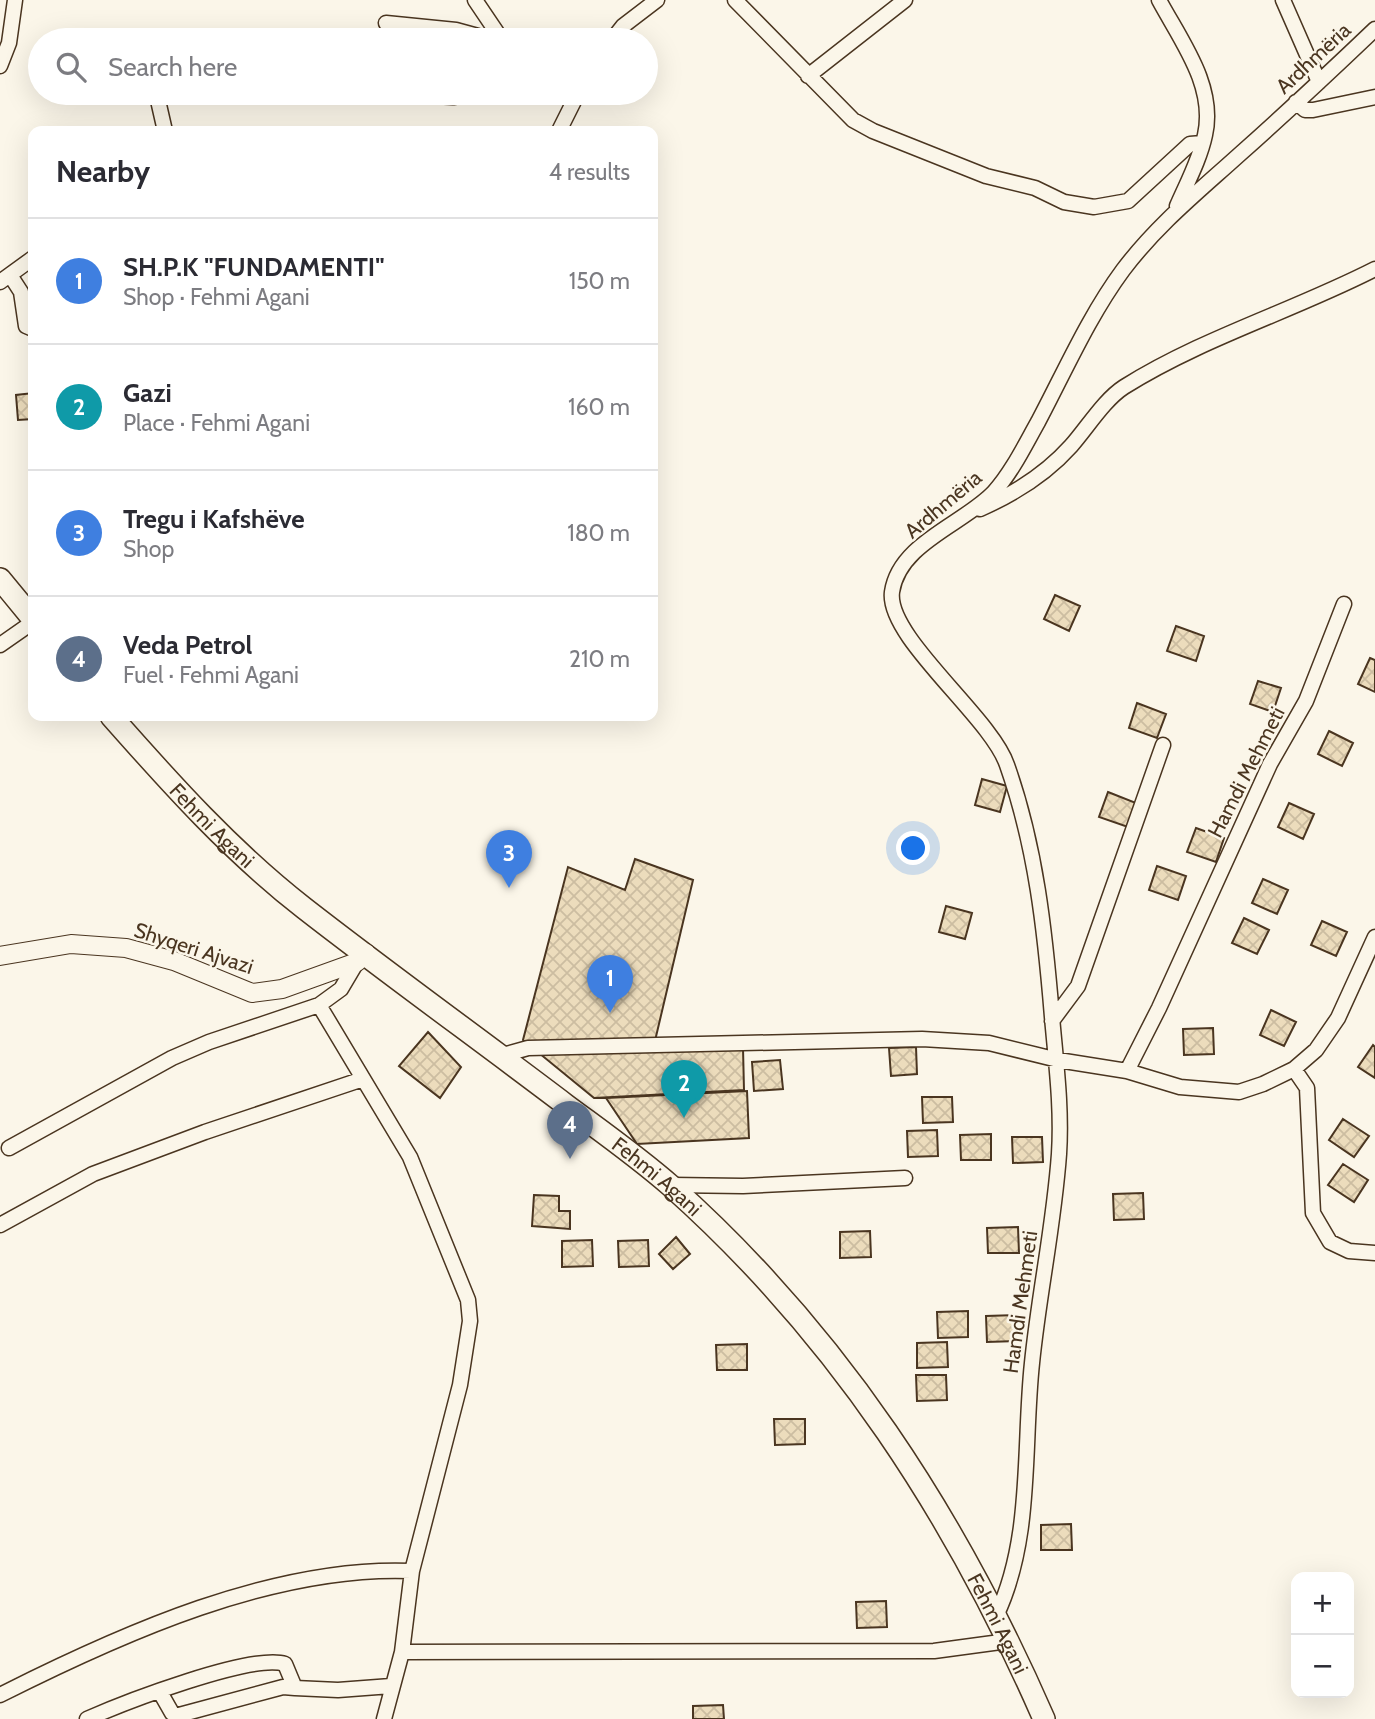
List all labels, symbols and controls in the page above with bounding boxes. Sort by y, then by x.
street label: Ardhmëria [1271,17,1355,99]
search box [28,28,658,105]
icon: search [52,48,90,86]
text: Search here [108,51,237,83]
text: Nearby [56,153,150,190]
text: 4 results [549,158,630,186]
text: SH.P.K "FUNDAMENTI" [123,251,384,283]
text: 1 [75,267,83,295]
text: 150 m [569,267,630,295]
text: Shop · Fehmi Agani [123,283,310,311]
text: Gazi [123,377,172,409]
text: 2 [73,393,85,421]
text: 160 m [568,393,630,421]
text: Place · Fehmi Agani [123,409,310,437]
street label: Ardhmëria [899,465,987,543]
text: Tregu i Kafshëve [123,503,305,535]
text: 3 [73,519,85,547]
text: 180 m [567,519,630,547]
text: Shop [123,535,174,563]
text: Veda Petrol [123,629,252,661]
text: 4 [72,645,86,673]
text: 210 m [569,645,630,673]
text: Fuel · Fehmi Agani [123,661,299,689]
street label: Hamdi Mehmeti [1202,702,1290,842]
street label: Fehmi Agani [165,778,260,873]
pin: 3 [486,830,532,888]
your location [896,831,930,865]
street label: Shyqeri Ajvazi [131,917,257,980]
pin: 1 [587,955,633,1013]
pin: 2 [661,1060,707,1118]
pin: 4 [547,1101,593,1159]
street label: Fehmi Agani [607,1131,707,1221]
street label: Hamdi Mehmeti [998,1229,1042,1375]
street label: Fehmi Agani [963,1569,1034,1678]
map controls [1291,1572,1354,1698]
button: + [1291,1572,1354,1635]
button: − [1291,1635,1354,1698]

